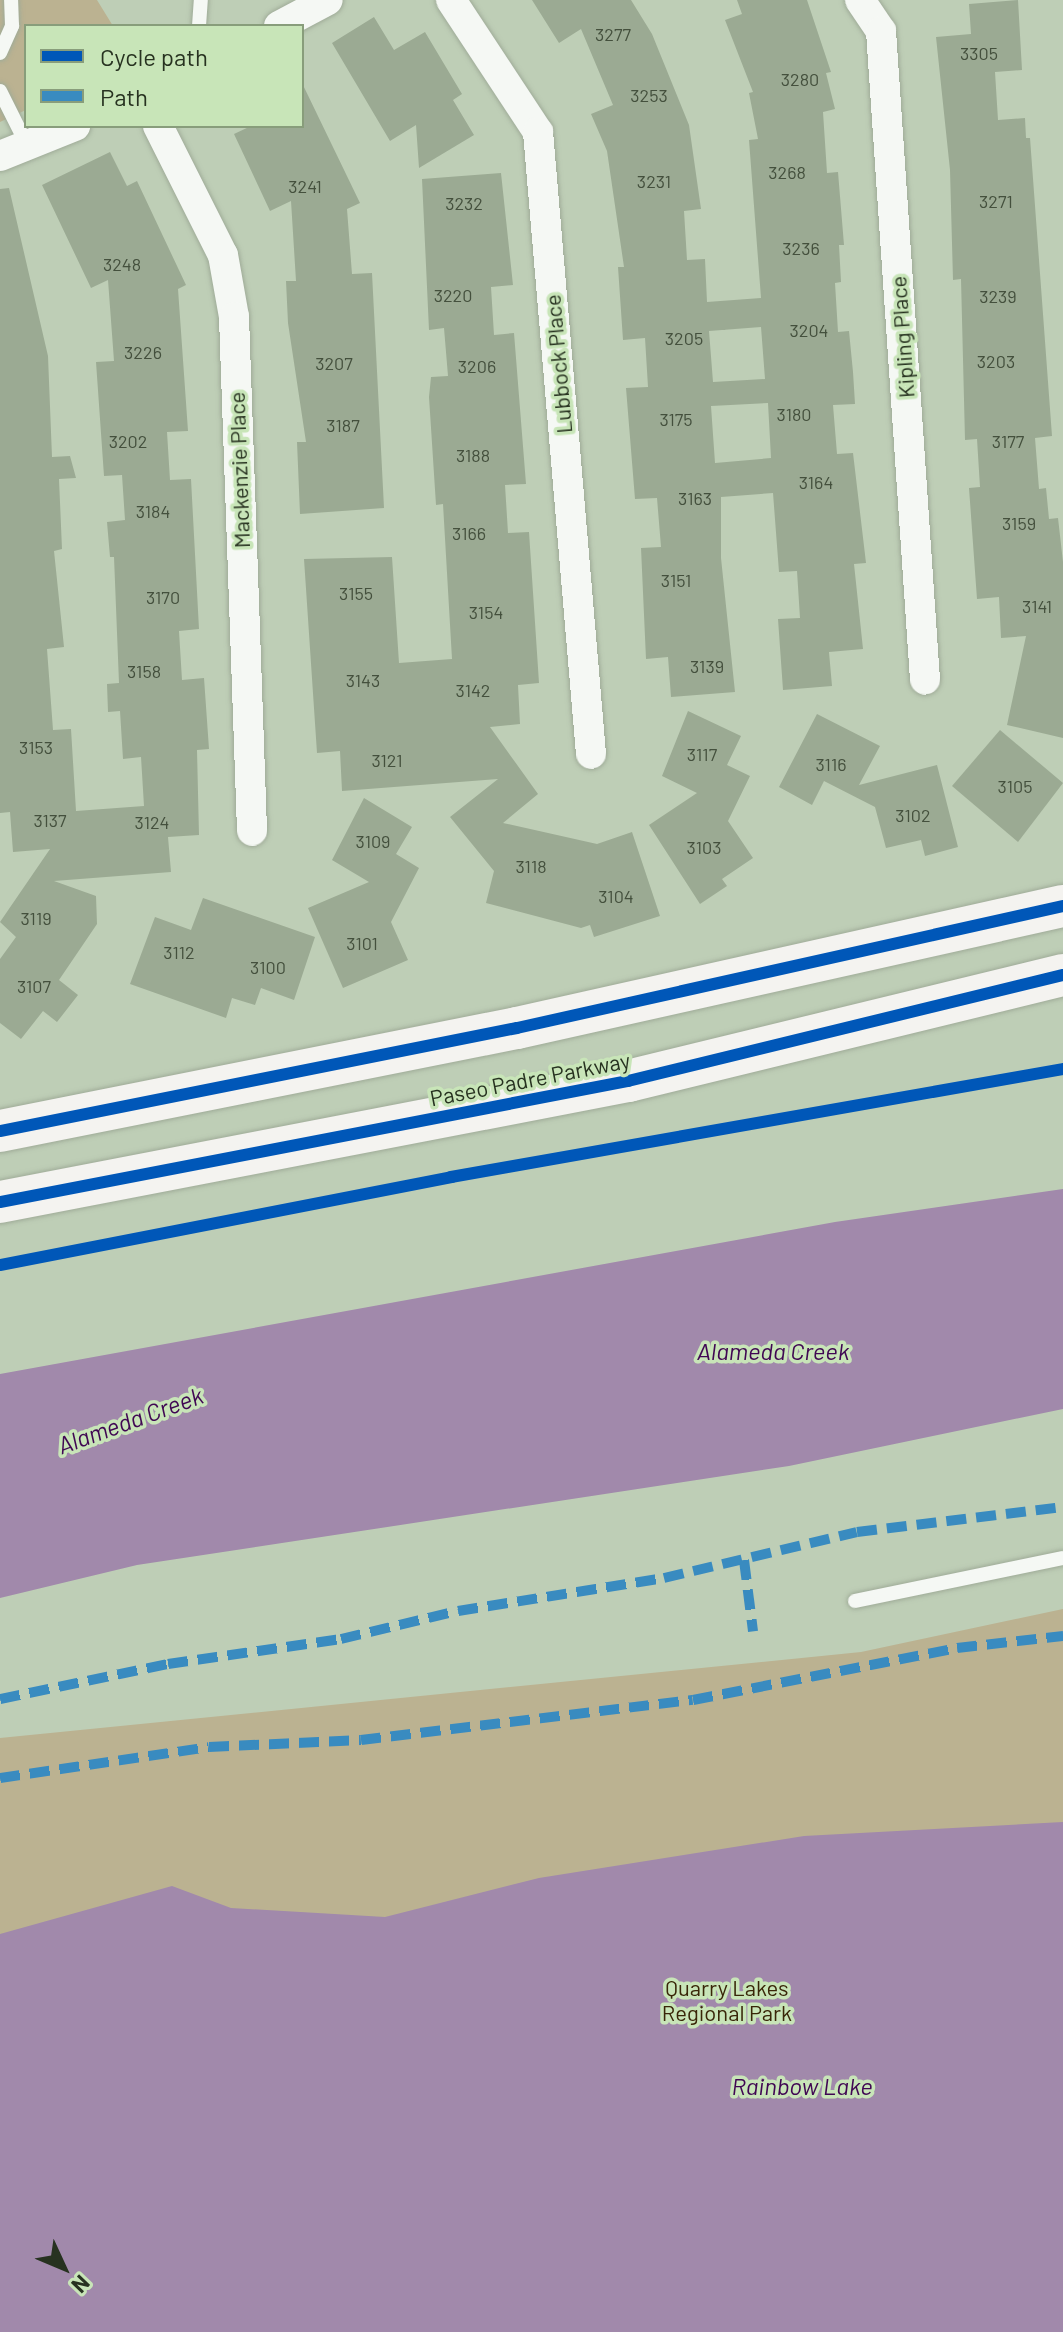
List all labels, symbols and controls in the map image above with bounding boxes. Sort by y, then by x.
house number: 3277 [595,23,631,45]
legend [24,24,304,128]
text: Cycle path [100,42,208,71]
house number: 3305 [960,42,998,64]
house number: 3280 [781,68,819,90]
text: Path [100,82,148,111]
house number: 3253 [630,84,668,106]
house number: 3268 [768,161,806,183]
house number: 3231 [637,170,671,192]
house number: 3241 [288,175,322,197]
house number: 3271 [979,190,1013,212]
house number: 3232 [445,192,483,214]
house number: 3236 [782,237,820,259]
house number: 3248 [103,253,141,275]
street label: Kipling Place [885,275,919,399]
house number: 3220 [434,284,472,306]
house number: 3239 [979,285,1017,307]
street label: Lubbock Place [539,293,577,435]
house number: 3204 [789,319,829,341]
house number: 3205 [665,327,703,349]
house number: 3226 [124,341,162,363]
house number: 3203 [977,350,1015,372]
house number: 3207 [315,352,353,374]
house number: 3206 [458,355,496,377]
street label: Mackenzie Place [223,391,255,549]
house number: 3180 [777,403,811,425]
house number: 3175 [659,408,693,430]
house number: 3187 [326,414,360,436]
house number: 3202 [109,430,147,452]
house number: 3177 [992,430,1024,452]
house number: 3188 [456,444,490,466]
house number: 3164 [799,471,833,493]
house number: 3163 [678,487,712,509]
house number: 3184 [136,500,170,522]
house number: 3159 [1002,512,1036,534]
house number: 3166 [452,522,486,544]
house number: 3151 [661,569,691,591]
house number: 3155 [339,582,373,604]
house number: 3170 [146,586,180,608]
house number: 3141 [1022,595,1052,617]
house number: 3154 [469,601,503,623]
house number: 3139 [690,655,724,677]
house number: 3158 [127,660,161,682]
house number: 3143 [346,669,380,691]
house number: 3142 [455,679,491,701]
house number: 3153 [19,736,53,758]
house number: 3117 [687,743,717,765]
house number: 3121 [371,749,403,771]
house number: 3116 [815,753,847,775]
house number: 3105 [998,775,1032,797]
house number: 3102 [895,804,931,826]
house number: 3137 [33,809,67,831]
house number: 3124 [134,811,170,833]
house number: 3109 [356,830,390,852]
house number: 3103 [687,836,721,858]
house number: 3118 [515,855,547,877]
house number: 3104 [598,885,634,907]
house number: 3119 [20,907,52,929]
house number: 3101 [346,932,378,954]
house number: 3112 [163,941,195,963]
house number: 3100 [250,956,286,978]
house number: 3107 [17,975,51,997]
street label: Paseo Padre Parkway [428,1047,632,1111]
water label: Alameda Creek [697,1337,849,1365]
water label: Alameda Creek [53,1380,207,1460]
park label: Quarry Lakes Regional Park [662,1974,792,2026]
water label: Rainbow Lake [731,2072,873,2100]
north arrow [24,2228,104,2308]
text: N [67,2270,96,2299]

